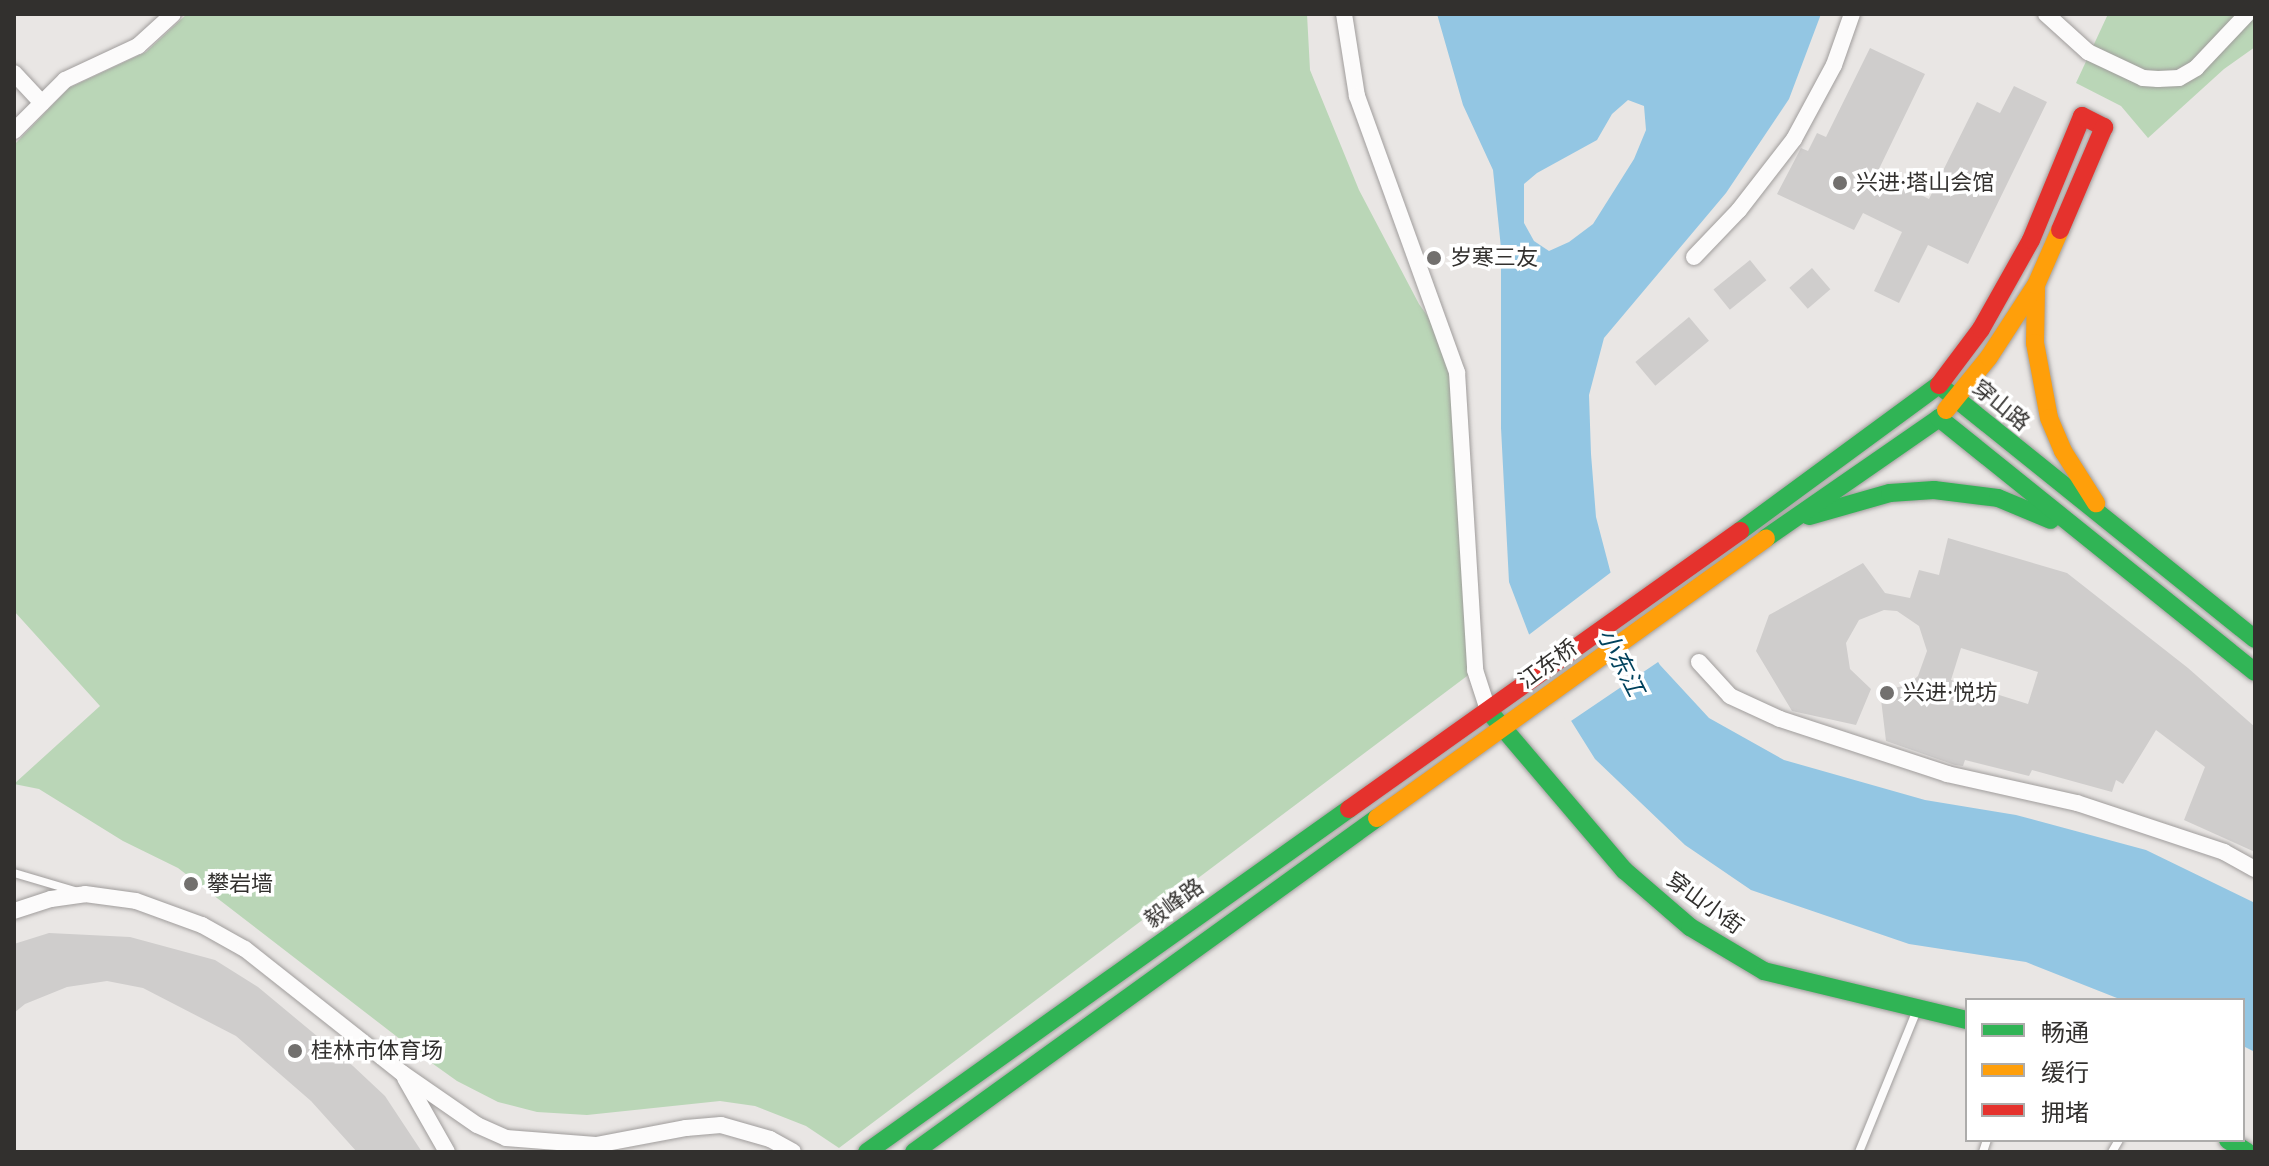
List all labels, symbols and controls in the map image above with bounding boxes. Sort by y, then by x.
place label: 兴进·塔山会馆 [1856,170,1994,196]
marker: 兴进·塔山会馆 [1831,174,1849,192]
place label: 岁寒三友 [1450,245,1538,271]
marker: 岁寒三友 [1425,249,1443,267]
street label: 穿山路 [1967,374,2035,436]
water label: 小东江 [1592,623,1650,701]
street label: 江东桥 [1514,634,1582,694]
place label: 兴进·悦坊 [1903,680,1997,706]
marker: 兴进·悦坊 [1878,684,1896,702]
street label: 穿山小街 [1662,866,1748,940]
place label: 攀岩墙 [207,871,273,897]
street label: 毅峰路 [1140,873,1208,933]
marker: 攀岩墙 [182,875,200,893]
legend [1965,998,2245,1142]
text: 畅通 [2041,1018,2089,1047]
place label: 桂林市体育场 [311,1038,443,1064]
marker: 桂林市体育场 [286,1042,304,1060]
text: 缓行 [2041,1058,2089,1087]
text: 拥堵 [2041,1098,2089,1127]

